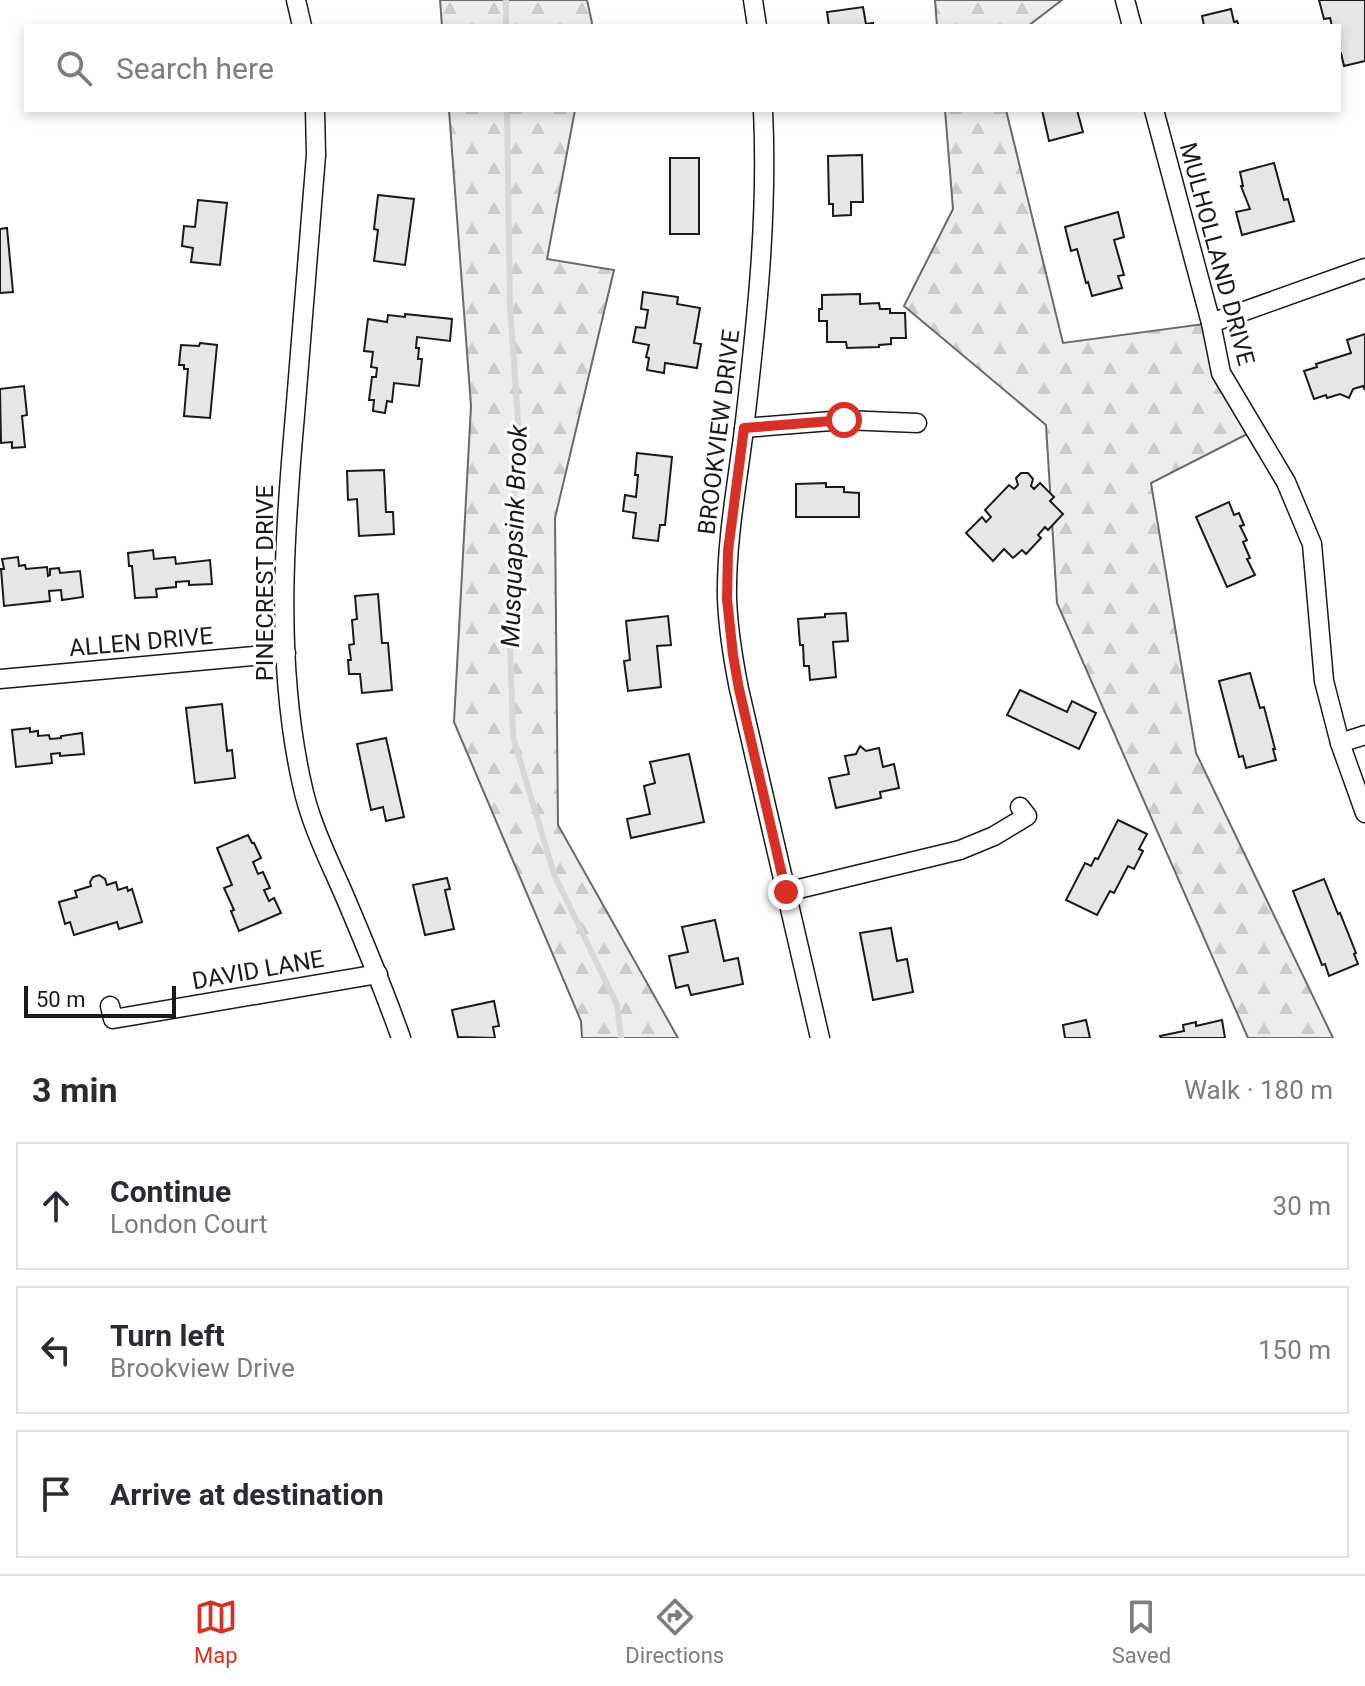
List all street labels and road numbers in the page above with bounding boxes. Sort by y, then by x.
street label: MULHOLLAND DRIVE [1174,139,1260,369]
street label: BROOKVIEW DRIVE [693,328,745,536]
street label: PINECREST DRIVE [251,485,279,681]
street label: ALLEN DRIVE [68,622,214,662]
street label: DAVID LANE [190,945,326,995]

